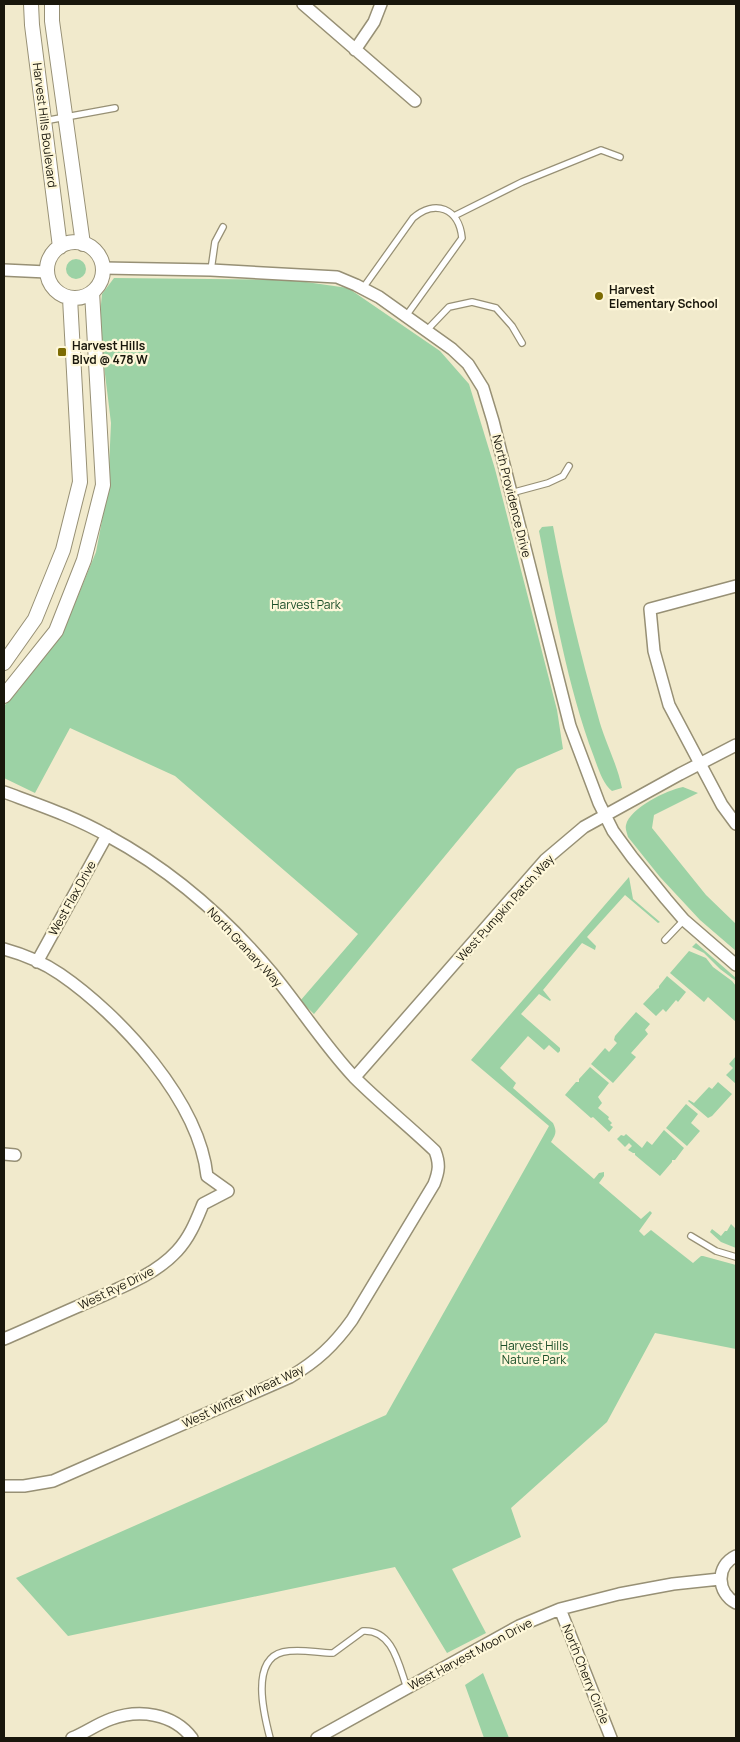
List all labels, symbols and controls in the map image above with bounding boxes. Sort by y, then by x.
street label: Harvest Hills Boulevard [29,62,61,188]
place label: Harvest Elementary School [609,281,718,312]
marker: Harvest Elementary School [593,290,605,302]
place label: Harvest Hills Blvd @ 478 W [72,337,148,368]
marker: Harvest Hills Blvd @ 478 W [56,346,68,358]
street label: North Providence Drive [488,433,536,559]
park label: Harvest Park [271,596,342,613]
street label: West Pumpkin Patch Way [452,850,558,965]
street label: West Flax Drive [44,857,100,939]
street label: North Granary Way [204,903,287,991]
street label: West Rye Drive [75,1262,157,1314]
park label: Harvest Hills Nature Park [500,1337,568,1368]
street label: West Winter Wheat Way [179,1360,307,1432]
street label: West Harvest Moon Drive [405,1614,535,1694]
street label: North Cherry Circle [558,1622,614,1726]

